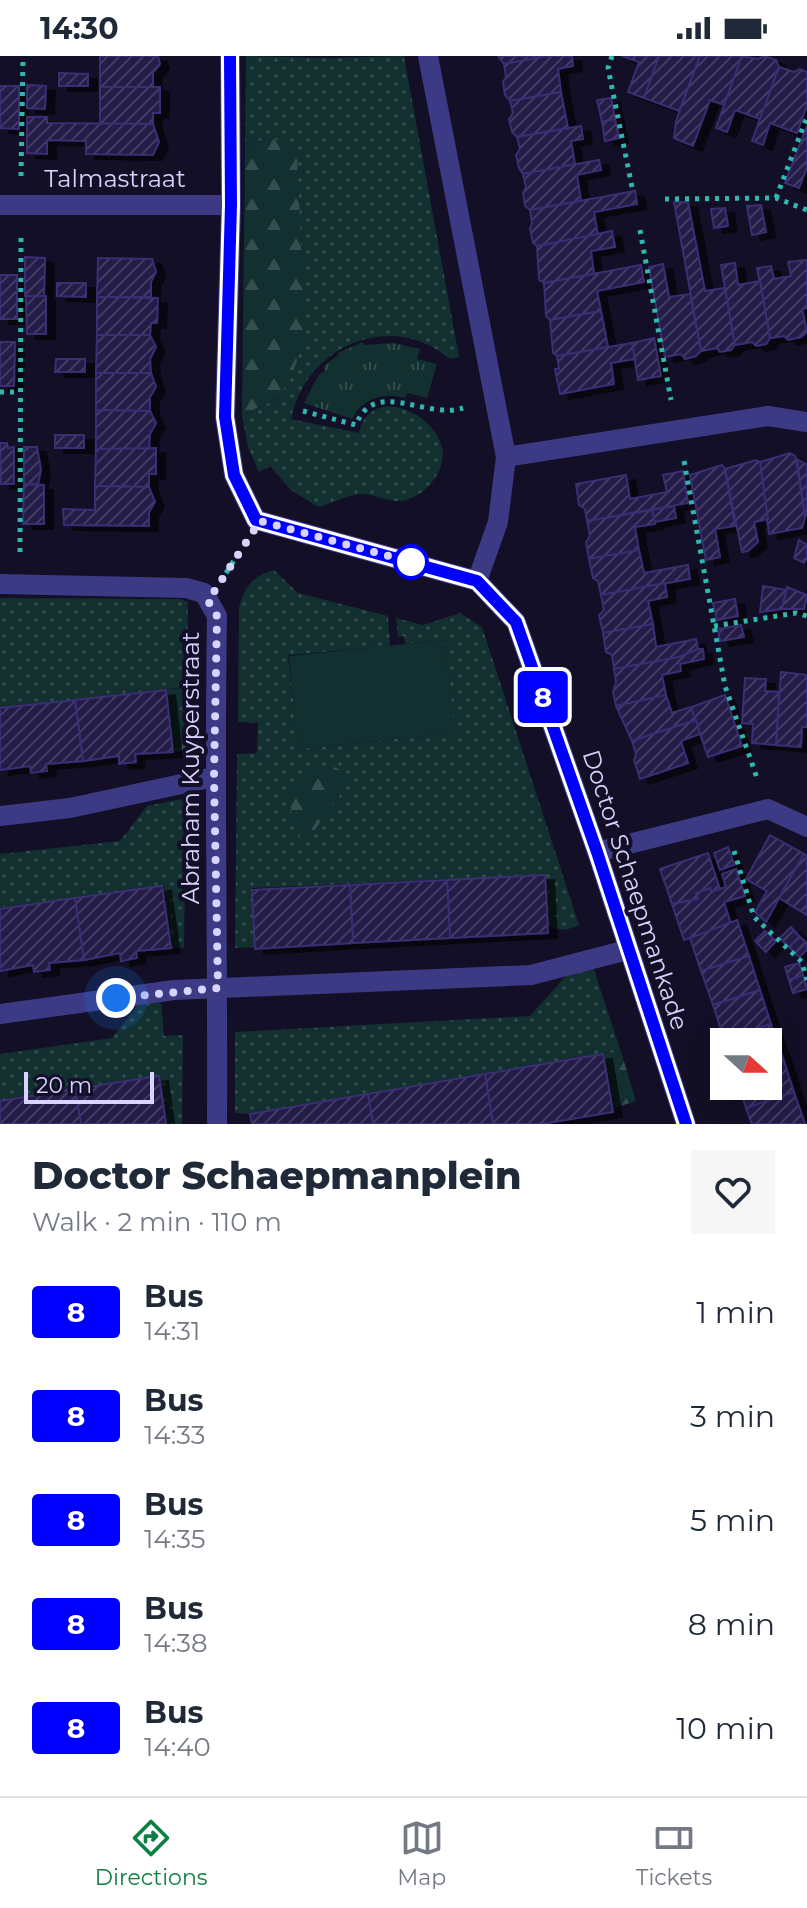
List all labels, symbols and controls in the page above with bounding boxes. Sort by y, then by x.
text: 14:30 [40,10,119,47]
street label: Talmastraat [44,164,186,193]
unlabelled marker [394,545,428,579]
street label: Abraham Kuyperstraat [176,631,205,904]
line badge: 8 [517,671,569,723]
text: 8 [534,680,552,714]
street label: Doctor Schaepmankade [576,746,695,1034]
your location [96,978,136,1018]
north arrow [710,1028,782,1100]
map controls [710,1028,782,1100]
scale bar [24,1068,154,1104]
text: 20 m [36,1072,92,1099]
button: heart [691,1150,775,1234]
text: Doctor Schaepmanplein [32,1152,521,1199]
text: Walk · 2 min · 110 m [32,1206,282,1238]
text: Bus [144,1278,204,1315]
text: 1 min [696,1294,775,1331]
text: 8 [67,1295,85,1329]
text: 14:31 [144,1315,200,1347]
text: Bus [144,1382,204,1419]
text: 3 min [690,1398,775,1435]
text: 8 [67,1399,85,1433]
text: 14:33 [144,1419,205,1451]
text: Bus [144,1486,204,1523]
text: 5 min [690,1502,775,1539]
text: 8 [67,1503,85,1537]
text: 14:35 [144,1523,205,1555]
text: Bus [144,1590,204,1627]
text: 8 min [688,1606,775,1643]
text: 8 [67,1607,85,1641]
text: 14:38 [144,1627,208,1659]
text: Bus [144,1694,204,1731]
text: 10 min [676,1710,775,1747]
text: 8 [67,1711,85,1745]
text: 14:40 [144,1731,211,1763]
tab: Directions [95,1816,208,1891]
tab: Map [397,1816,446,1891]
tab: Tickets [636,1816,712,1891]

